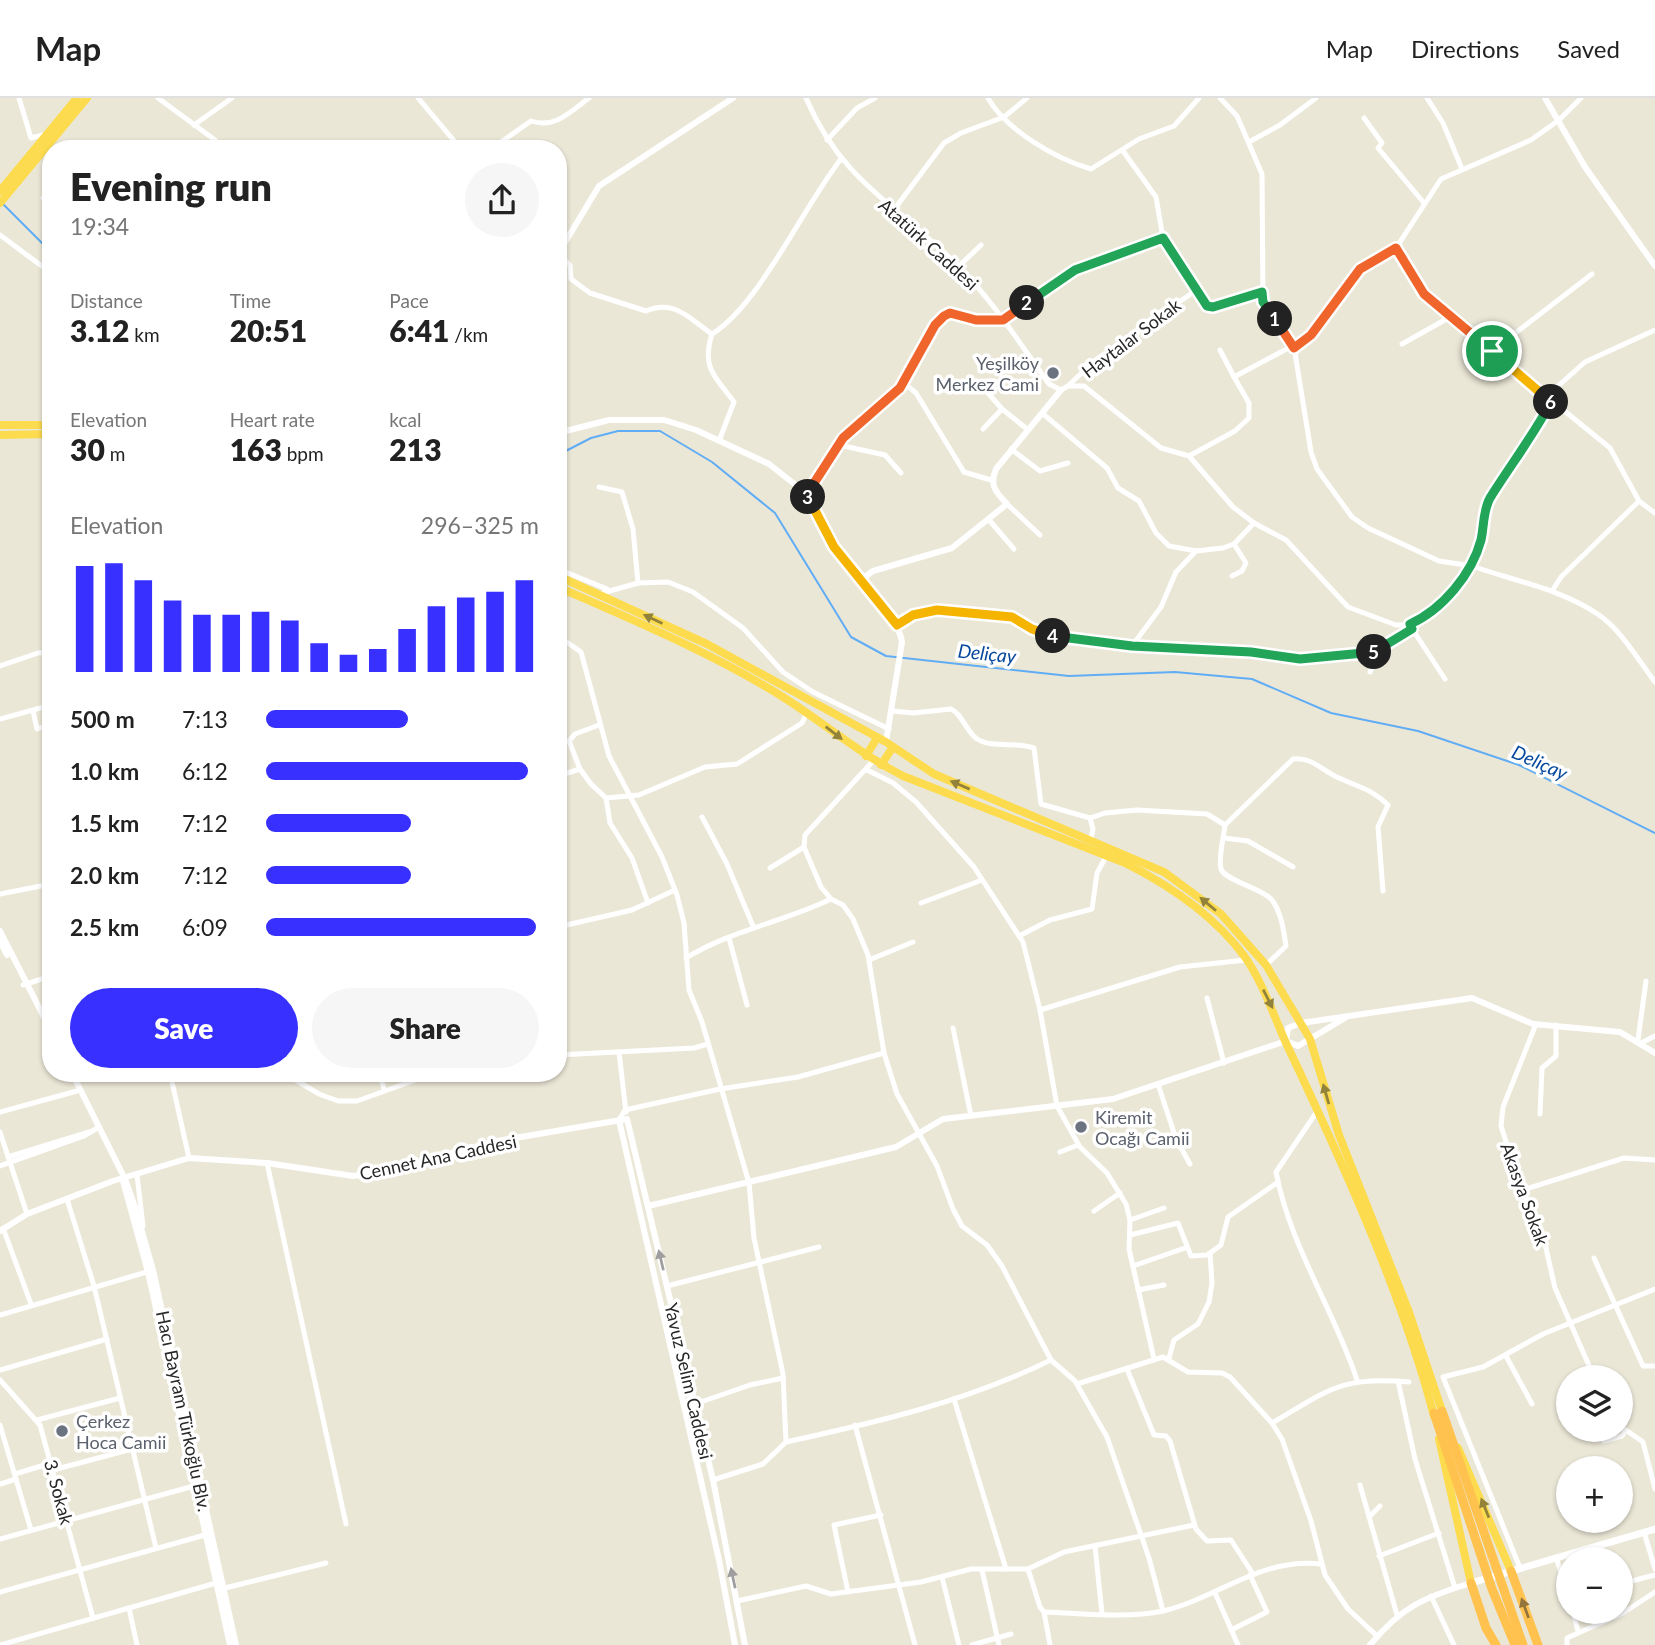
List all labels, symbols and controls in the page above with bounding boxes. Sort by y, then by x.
text: Map [35,28,101,68]
text: Map [1326,34,1373,63]
text: Directions [1411,34,1519,63]
text: Saved [1557,34,1620,63]
text: Evening run [70,163,272,209]
button: share [465,163,539,237]
street label: Atatürk Caddesi [875,194,983,294]
text: 19:34 [70,212,129,240]
pin: 2 [1010,286,1044,320]
text: Distance [70,289,143,312]
text: Time [230,289,271,312]
text: Pace [389,289,429,312]
text: 2 [1021,291,1032,314]
street label: Haytalar Sokak [1077,293,1185,382]
pin: 1 [1258,302,1292,336]
text: 1 [1269,307,1280,330]
text: 3.12 [70,312,129,348]
text: 20:51 [230,312,307,348]
text: 6:41 [389,312,449,348]
pin [1462,321,1522,381]
text: km [129,323,160,346]
text: /km [449,323,488,346]
icon: arrive [1473,332,1511,370]
place label: Yeşilköy Merkez Cami [936,352,1040,395]
marker: Yeşilköy Merkez Cami [1045,365,1061,381]
pin: 6 [1534,384,1568,420]
text: 6 [1545,390,1556,413]
text: Elevation [70,408,147,431]
text: Heart rate [230,408,315,431]
text: kcal [389,408,421,431]
text: 30 [70,431,105,467]
text: 163 [230,431,282,467]
text: 213 [389,431,442,467]
text: m [105,442,125,465]
text: bpm [282,442,324,465]
pin: 3 [790,480,826,514]
text: 3 [802,485,813,508]
text: Elevation [70,511,163,539]
text: 296–325 m [421,511,539,539]
one-way arrow [643,613,663,624]
pin: 4 [1036,618,1070,654]
text: 4 [1047,624,1058,647]
pin: 5 [1356,634,1392,670]
water label: Deliçay [957,639,1018,668]
text: 5 [1368,640,1379,663]
text: 500 m [70,705,135,733]
text: 7:13 [182,705,228,733]
one-way arrow [825,726,843,741]
water label: Deliçay [1509,740,1572,785]
text: 1.0 km [70,757,139,785]
text: 6:12 [182,757,228,785]
one-way arrow [949,780,970,791]
text: 1.5 km [70,809,139,837]
text: 7:12 [182,809,228,837]
text: 2.0 km [70,861,139,889]
text: 7:12 [182,861,228,889]
one-way arrow [1200,897,1217,912]
text: 2.5 km [70,913,139,941]
text: 6:09 [182,913,228,941]
button: Save [70,988,298,1068]
button: Share [312,988,539,1068]
one-way arrow [1262,989,1273,1009]
one-way arrow [1321,1083,1331,1104]
place label: Kiremit Ocağı Camii [1095,1106,1190,1149]
marker: Kiremit Ocağı Camii [1073,1119,1089,1135]
street label: Cennet Ana Caddesi [358,1130,518,1184]
street label: Akasya Sokak [1496,1140,1554,1249]
one-way arrow [655,1249,666,1271]
street label: Yavuz Selim Caddesi [660,1301,718,1461]
street label: Hacı Bayram Türkoğlu Blv. [152,1309,216,1513]
map controls [1556,1365,1633,1624]
button: layers [1556,1365,1633,1442]
place label: Çerkez Hoca Camii [76,1410,166,1453]
marker: Çerkez Hoca Camii [54,1423,70,1439]
button: + [1556,1456,1633,1533]
street label: 3. Sokak [40,1457,78,1528]
one-way arrow [1480,1497,1491,1518]
button: − [1556,1547,1633,1624]
one-way arrow [727,1567,738,1589]
one-way arrow [1519,1597,1530,1618]

